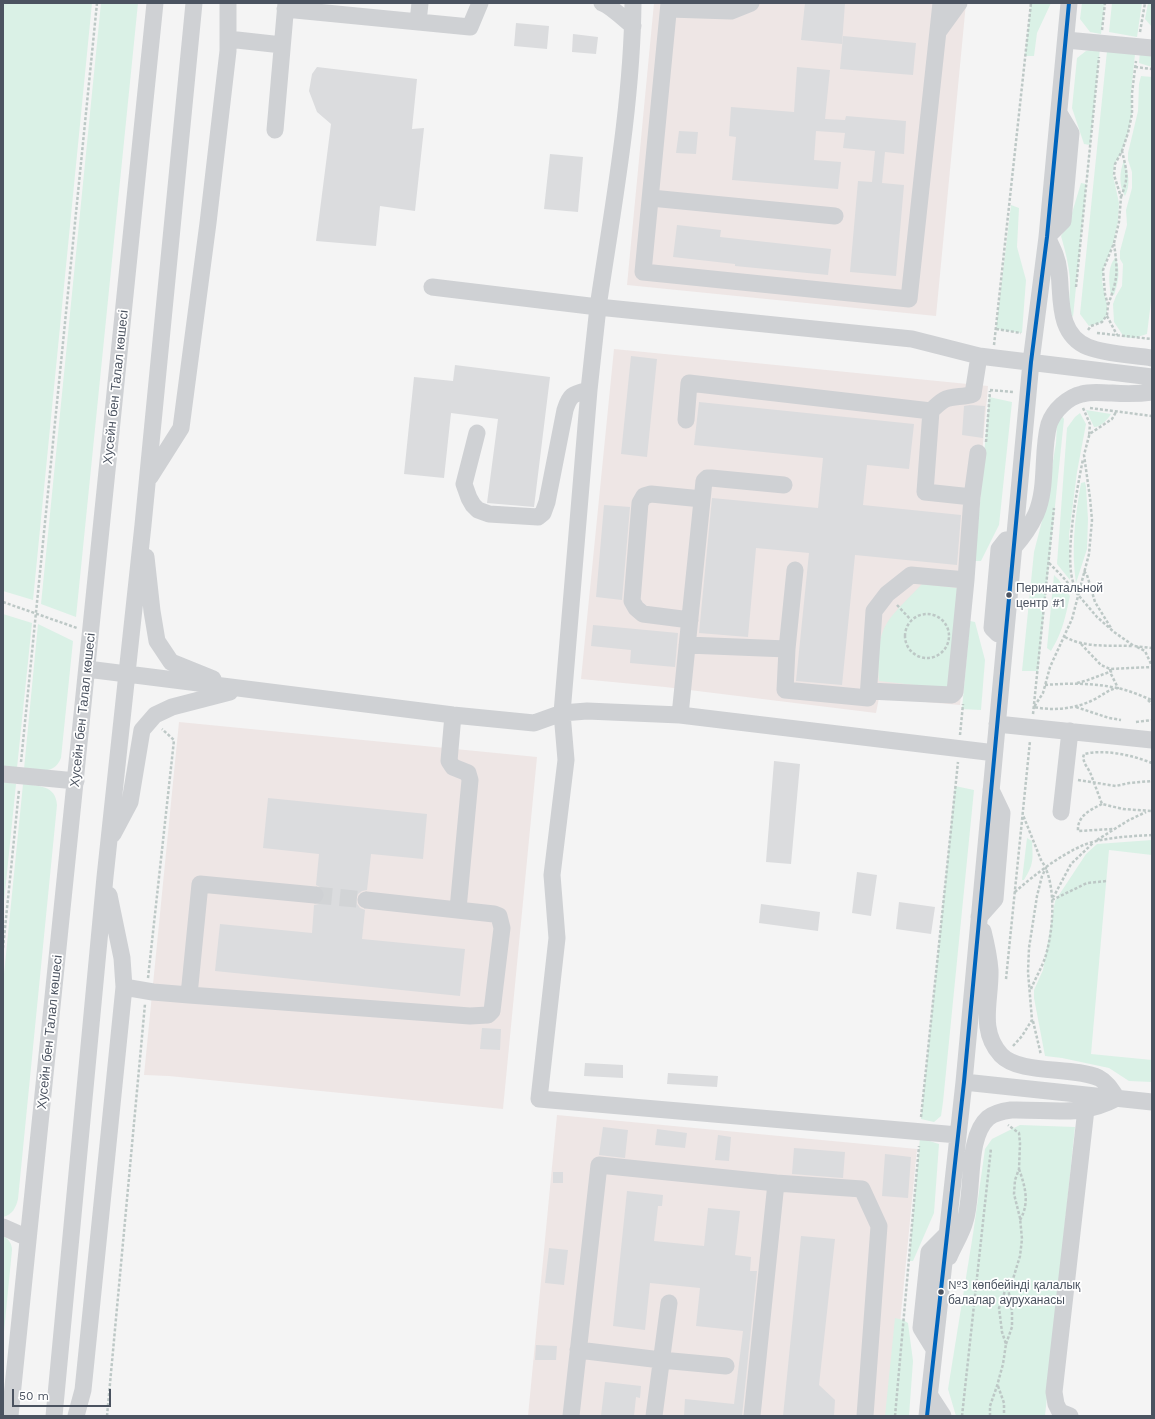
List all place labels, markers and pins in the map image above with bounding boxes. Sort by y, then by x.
place label: Перинатальной центр #1 [1016,581,1103,609]
marker: Перинатальной центр #1 [1004,590,1014,600]
place label: №3 көпбейінді қалалық балалар ауруханасы [948,1278,1080,1306]
marker: №3 көпбейінді қалалық балалар ауруханасы [936,1287,946,1297]

